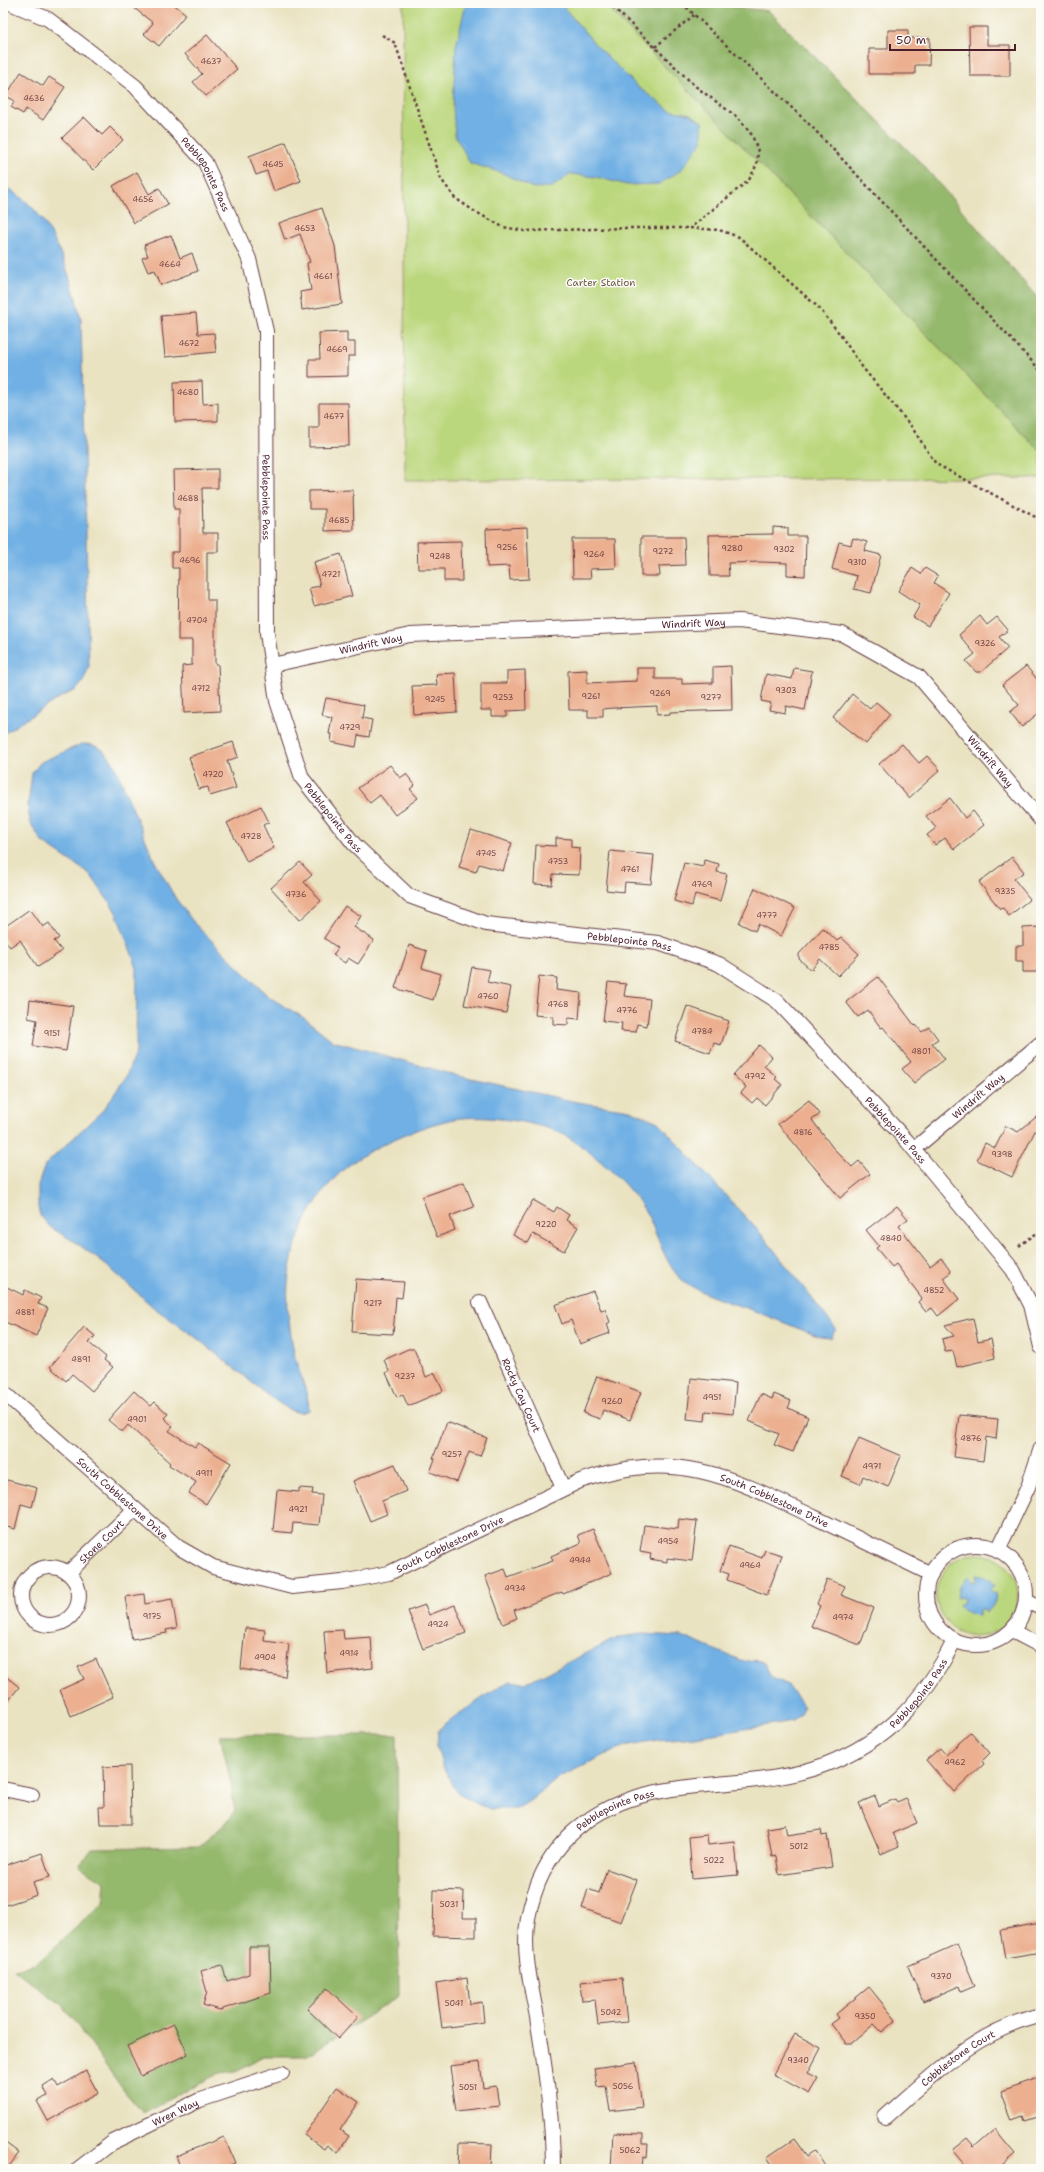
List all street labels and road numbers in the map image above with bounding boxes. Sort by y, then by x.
street label: Pebblepointe Pass [178,134,233,214]
street label: Pebblepointe Pass [259,454,273,540]
street label: Windrift Way [661,616,726,631]
street label: Windrift Way [338,631,404,657]
street label: Windrift Way [965,733,1016,790]
street label: Pebblepointe Pass [301,780,365,856]
street label: Pebblepointe Pass [586,929,674,954]
street label: Windrift Way [949,1070,1007,1122]
street label: Pebblepointe Pass [862,1094,929,1167]
street label: Rocky Cay Court [499,1356,543,1435]
street label: South Cobblestone Drive [74,1455,171,1543]
street label: South Cobblestone Drive [718,1471,831,1530]
street label: South Cobblestone Drive [394,1513,506,1576]
street label: Stone Court [76,1517,127,1566]
street label: Pebblepointe Pass [887,1656,950,1731]
street label: Pebblepointe Pass [573,1787,656,1834]
street label: Cobblestone Court [918,2027,997,2089]
street label: Wren Way [150,2096,201,2129]

